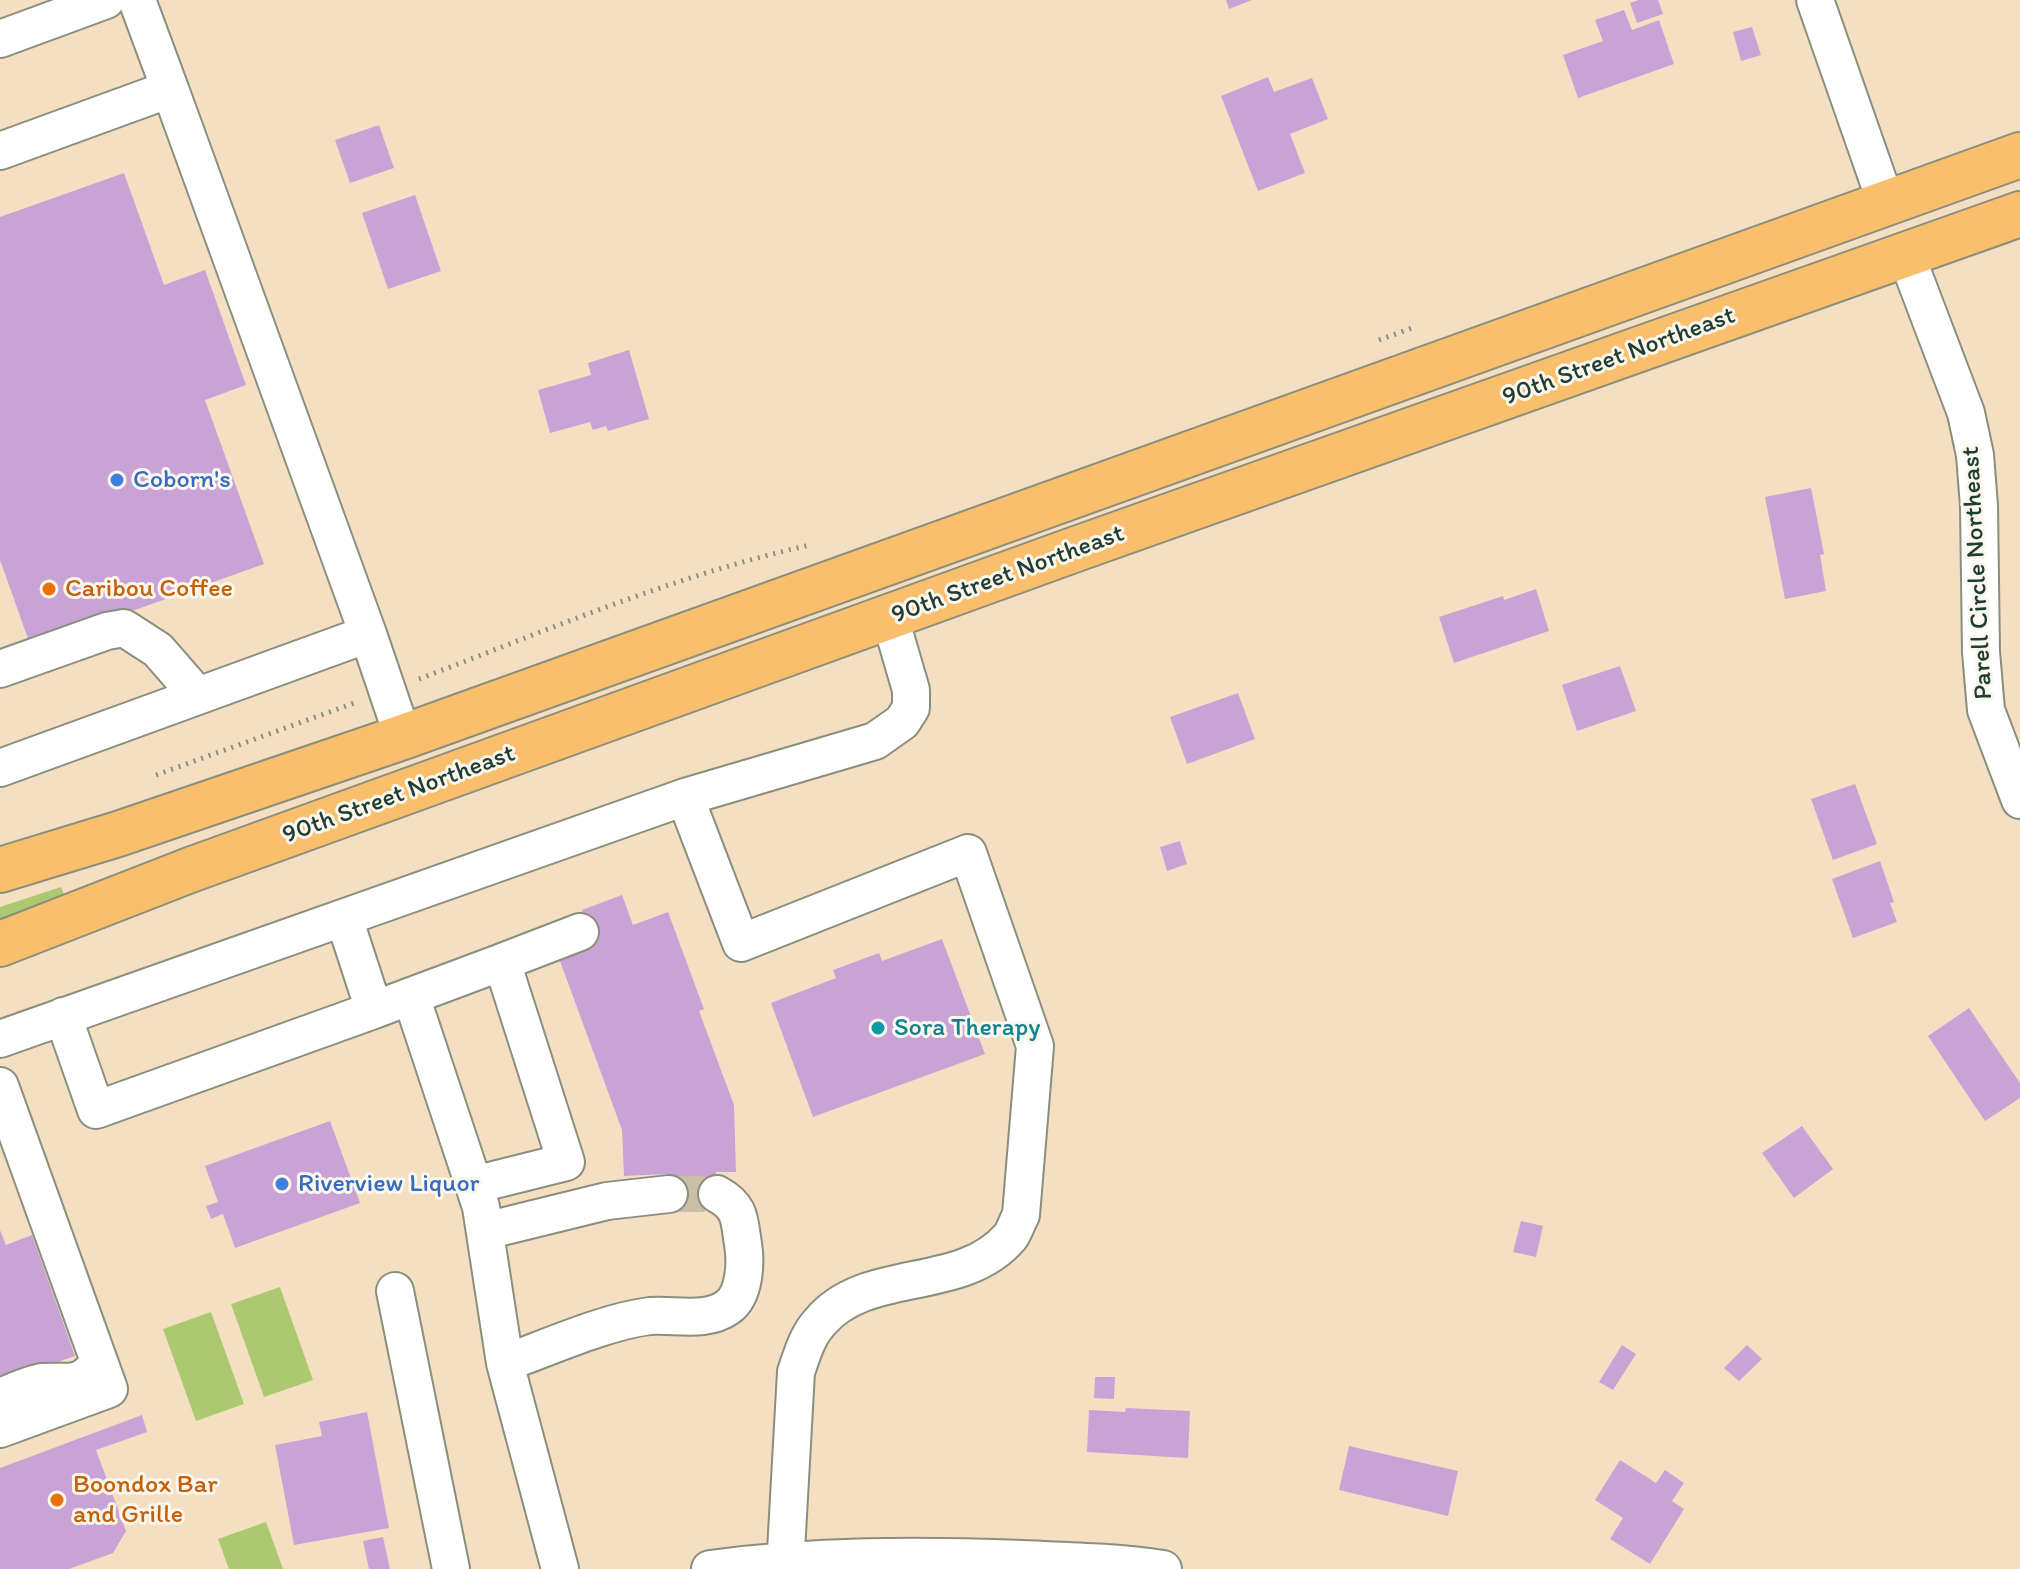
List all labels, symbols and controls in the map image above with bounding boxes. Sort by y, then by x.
street label: 90th Street Northeast [1499,300,1739,414]
street label: Parell Circle Northeast [1956,445,2000,701]
place label: Coborn's [133,464,231,496]
marker: Coborn's [108,471,126,489]
street label: 90th Street Northeast [888,518,1128,632]
place label: Caribou Coffee [65,573,233,605]
marker: Caribou Coffee [40,580,58,598]
street label: 90th Street Northeast [279,738,519,852]
place label: Sora Therapy [894,1012,1040,1044]
marker: Sora Therapy [869,1019,887,1037]
place label: Riverview Liquor [298,1168,479,1200]
marker: Riverview Liquor [273,1175,291,1193]
place label: Boondox Bar and Grille [73,1469,218,1530]
marker: Boondox Bar and Grille [48,1491,66,1509]

